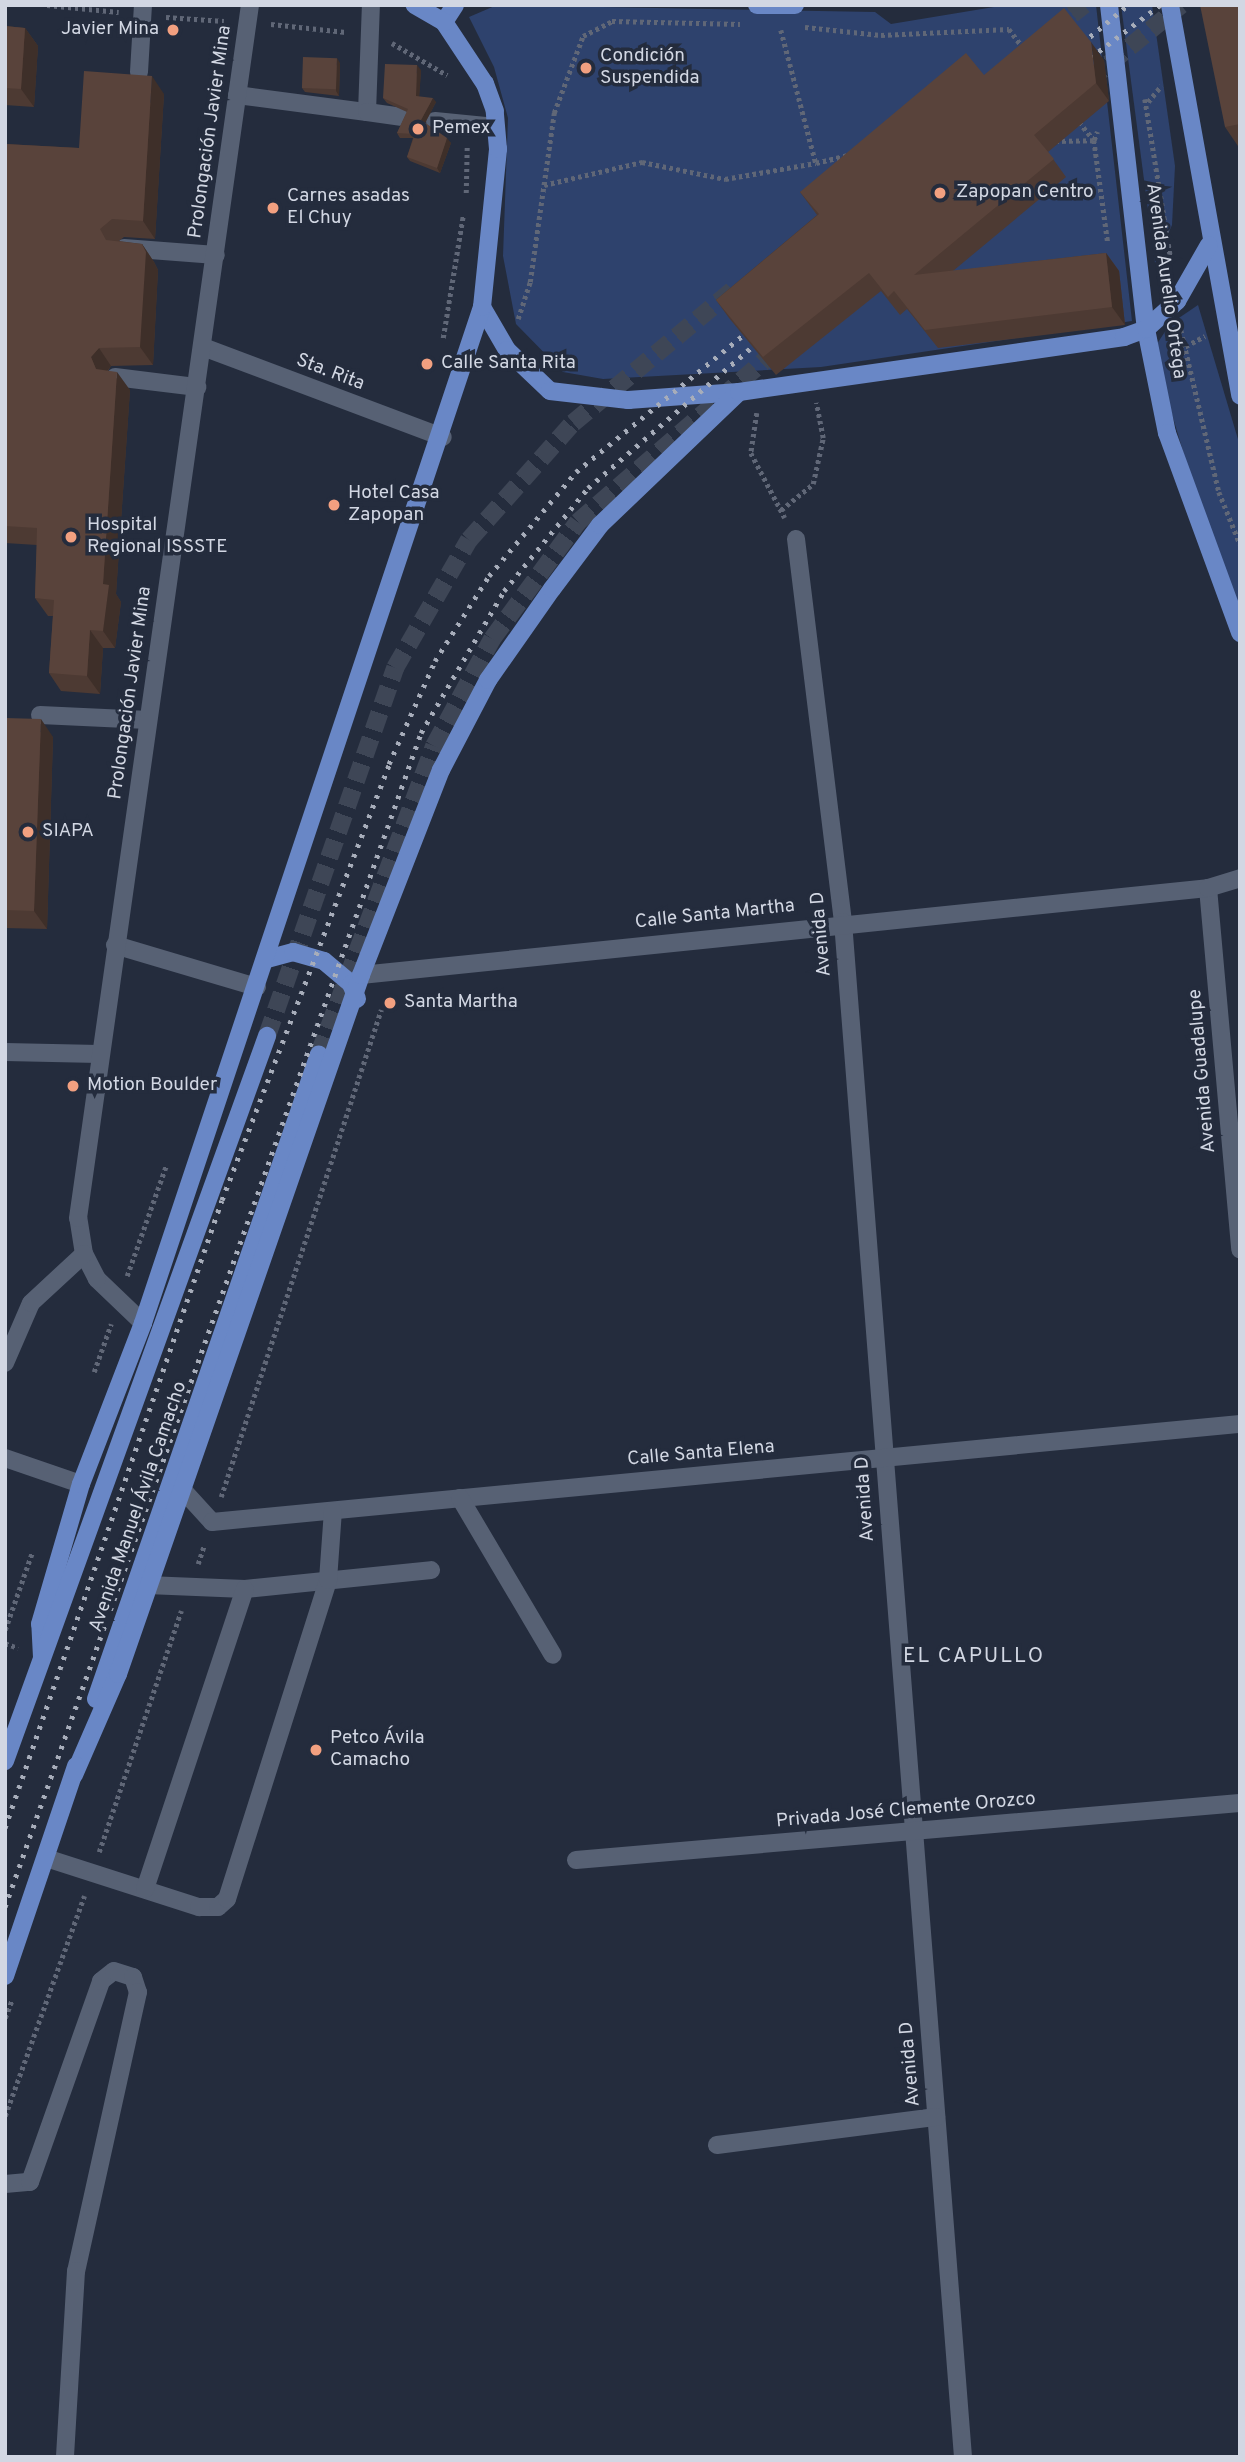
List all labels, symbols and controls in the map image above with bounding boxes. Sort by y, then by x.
place label: Javier Mina [61,19,159,41]
marker: Javier Mina [165,22,181,38]
street label: Prolongación Javier Mina [185,24,237,240]
place label: Condición Suspendida [600,46,700,90]
marker: Condición Suspendida [578,60,594,76]
place label: Pemex [432,118,490,140]
marker: Pemex [410,121,426,137]
street label: Avenida Aurelio Ortega [1140,181,1190,381]
place label: Zapopan Centro [956,182,1094,204]
marker: Zapopan Centro [930,183,950,203]
place label: Carnes asadas El Chuy [287,186,410,230]
marker: Carnes asadas El Chuy [265,200,281,216]
street label: Sta. Rita [293,350,367,396]
place label: Calle Santa Rita [441,353,576,375]
marker: Calle Santa Rita [419,356,435,372]
place label: Hotel Casa Zapopan [348,483,439,527]
marker: Hotel Casa Zapopan [326,497,342,513]
place label: Hospital Regional ISSSTE [87,515,228,559]
marker: Hospital Regional ISSSTE [61,527,81,547]
street label: Prolongación Javier Mina [105,585,157,801]
place label: SIAPA [42,821,94,843]
marker: SIAPA [20,824,36,840]
street label: Avenida D [807,890,837,978]
street label: Calle Santa Martha [634,895,796,935]
street label: Avenida Guadalupe [1184,988,1222,1154]
place label: Santa Martha [404,992,518,1014]
marker: Santa Martha [382,995,398,1011]
place label: Motion Boulder [87,1075,217,1097]
marker: Motion Boulder [65,1078,81,1094]
street label: Avenida Manuel Ávila Camacho [85,1378,193,1636]
street label: Calle Santa Elena [626,1436,776,1472]
street label: Avenida D [852,1456,880,1542]
district label: EL CAPULLO [904,1644,1044,1670]
place label: Petco Ávila Camacho [330,1728,425,1772]
marker: Petco Ávila Camacho [308,1742,324,1758]
street label: Privada José Clemente Orozco [775,1788,1037,1834]
street label: Avenida D [896,2020,926,2108]

